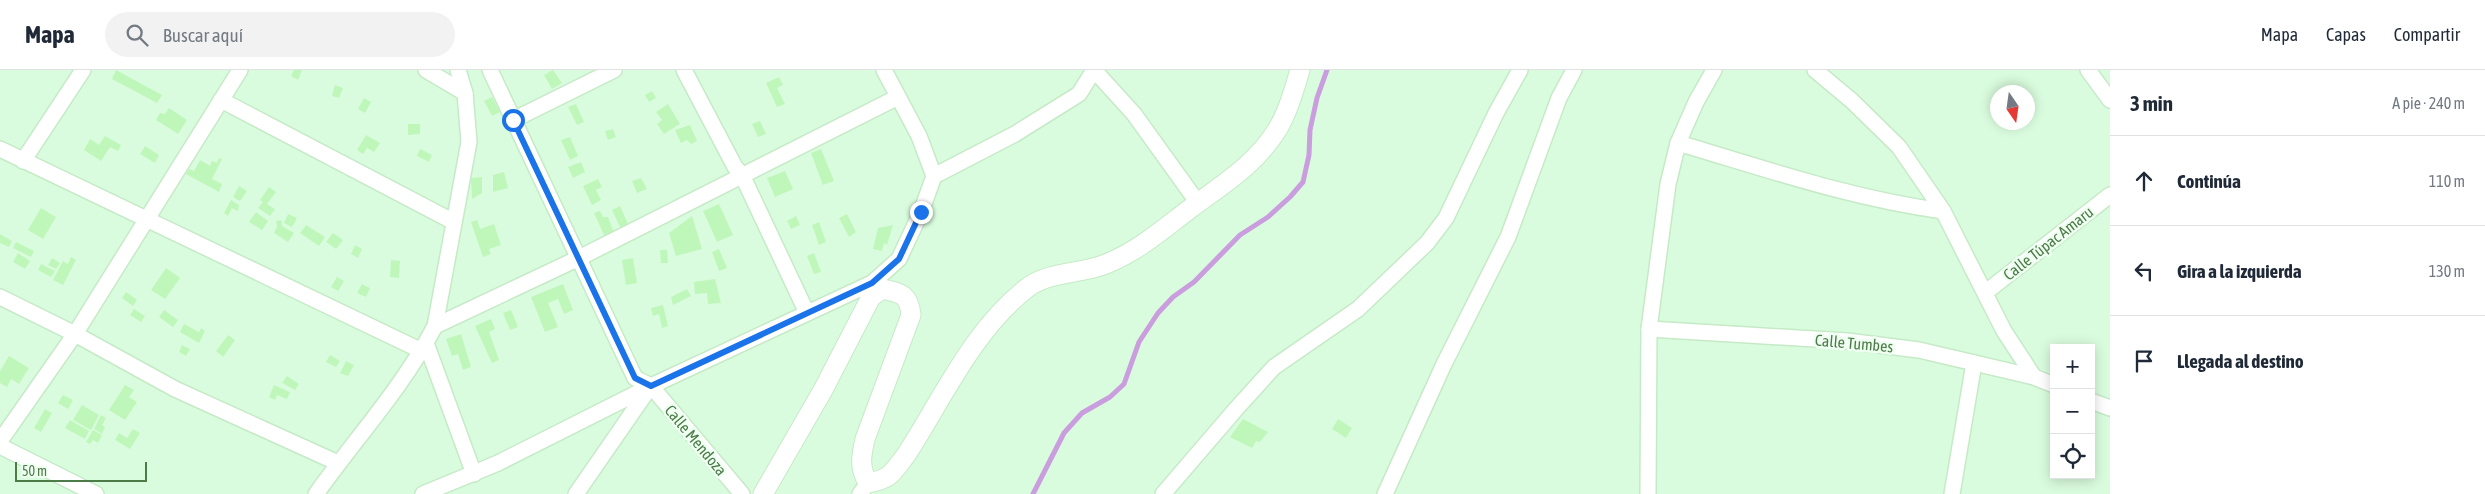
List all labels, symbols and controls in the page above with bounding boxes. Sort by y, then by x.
search box [105,12,455,57]
text: Mapa [25,21,75,48]
icon: search [123,21,151,49]
text: Buscar aquí [163,24,243,46]
text: Mapa [2261,24,2298,45]
text: Capas [2326,24,2366,45]
text: Compartir [2394,24,2460,45]
north arrow [1990,85,2035,130]
text: 3 min [2130,91,2173,115]
text: A pie · 240 m [2392,94,2465,112]
route start [502,109,525,132]
icon: ahead [2130,167,2158,195]
text: Continúa [2177,170,2241,192]
text: 110 m [2429,172,2465,190]
route end [910,201,933,224]
street label: Calle Túpac Amaru [2000,202,2097,284]
icon: left [2130,257,2158,285]
text: Gira a la izquierda [2177,260,2302,282]
text: 130 m [2429,262,2465,280]
street label: Calle Tumbes [1814,331,1894,355]
map controls [2050,344,2095,479]
button: + [2050,344,2095,389]
icon: arrive [2130,347,2158,375]
text: Llegada al destino [2177,350,2304,372]
button: − [2050,389,2095,434]
street label: Calle Mendoza [661,401,731,479]
button: locate [2050,434,2095,479]
scale bar [15,459,148,482]
text: 50 m [22,463,47,479]

